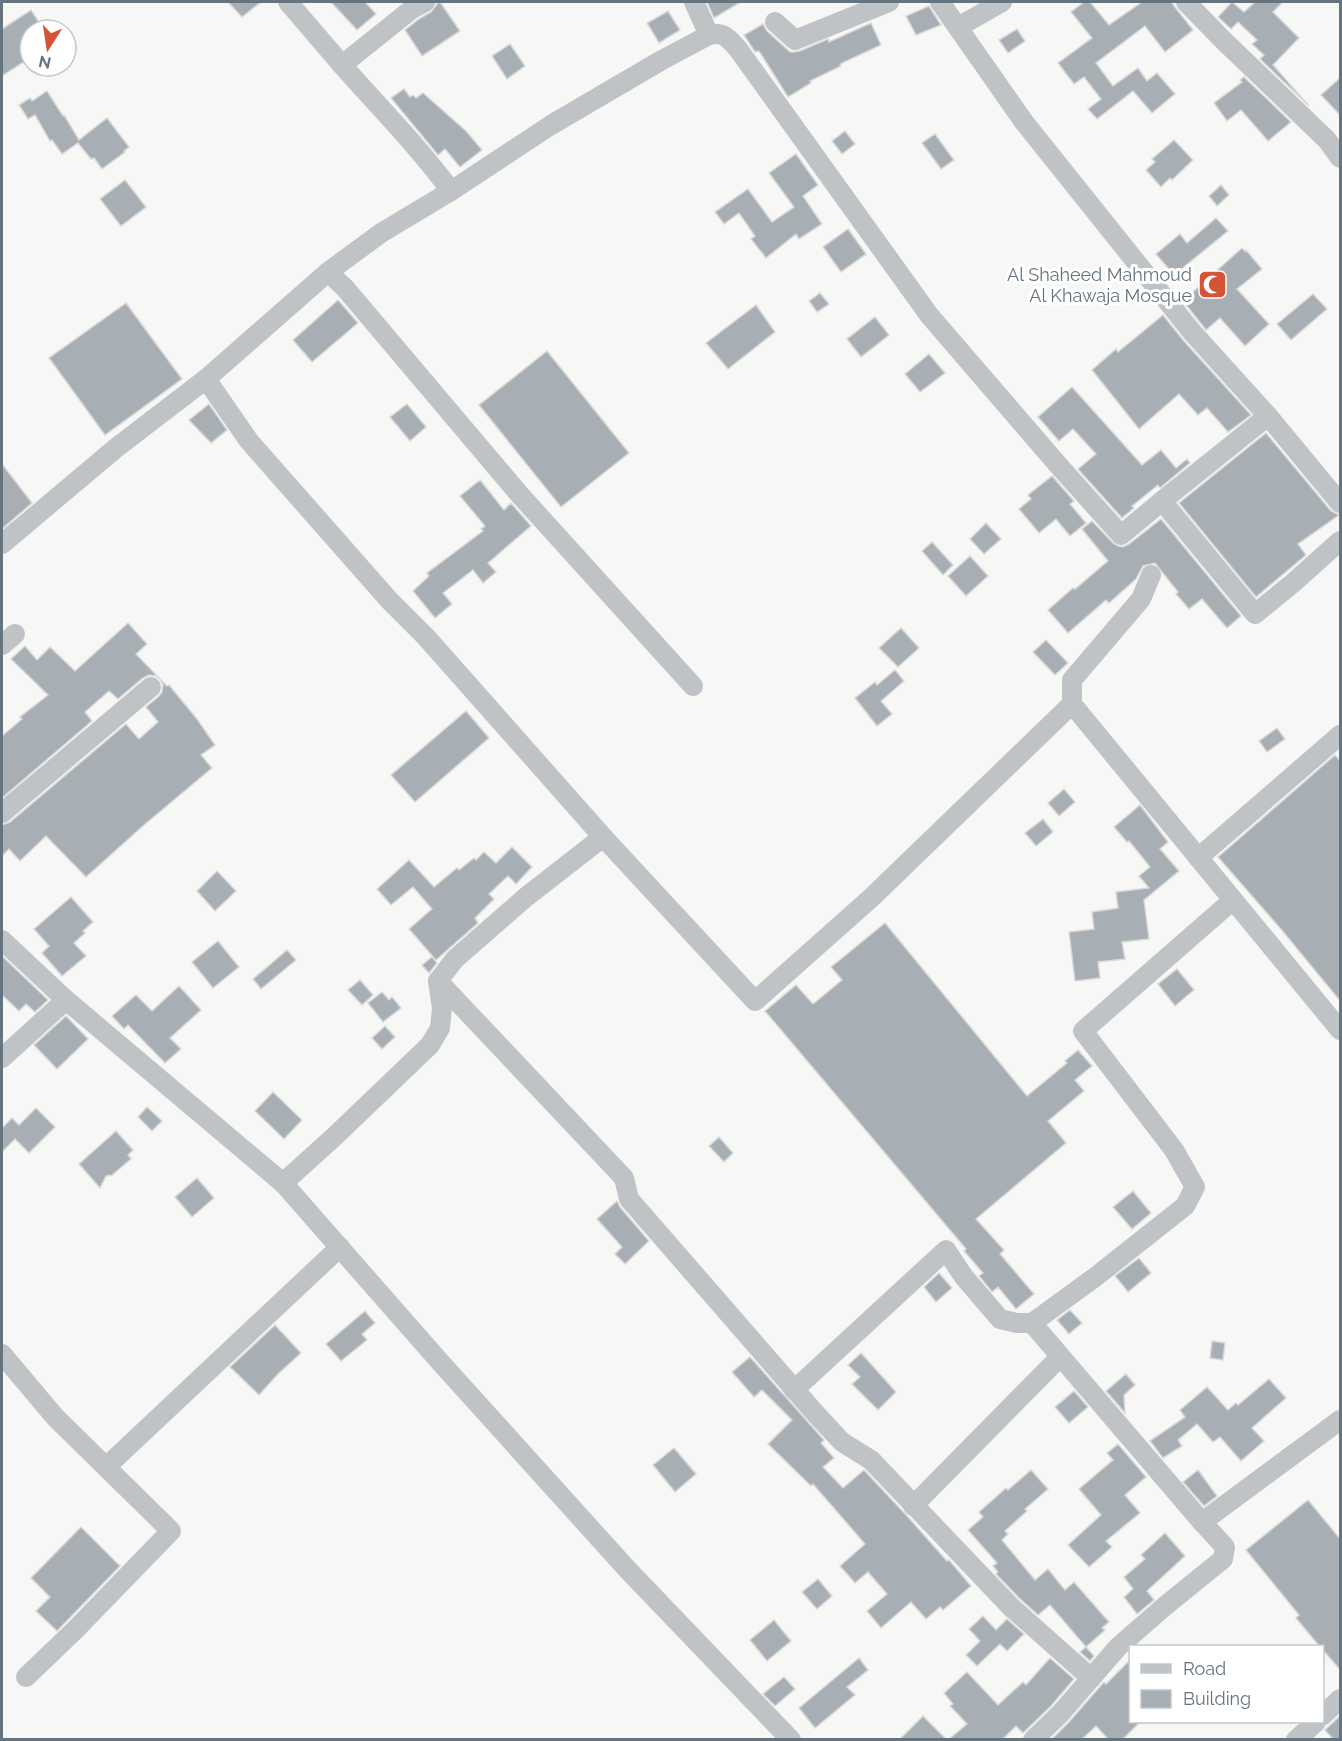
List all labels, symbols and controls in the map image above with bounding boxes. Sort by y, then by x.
north arrow [18,18,78,78]
text: N [37,52,53,73]
place label: Al Shaheed Mahmoud Al Khawaja Mosque [1007,264,1192,306]
mosque icon: Al Shaheed Mahmoud Al Khawaja Mosque [1197,268,1229,300]
legend [1129,1645,1324,1723]
text: Road [1183,1658,1226,1679]
text: Building [1183,1688,1251,1709]

